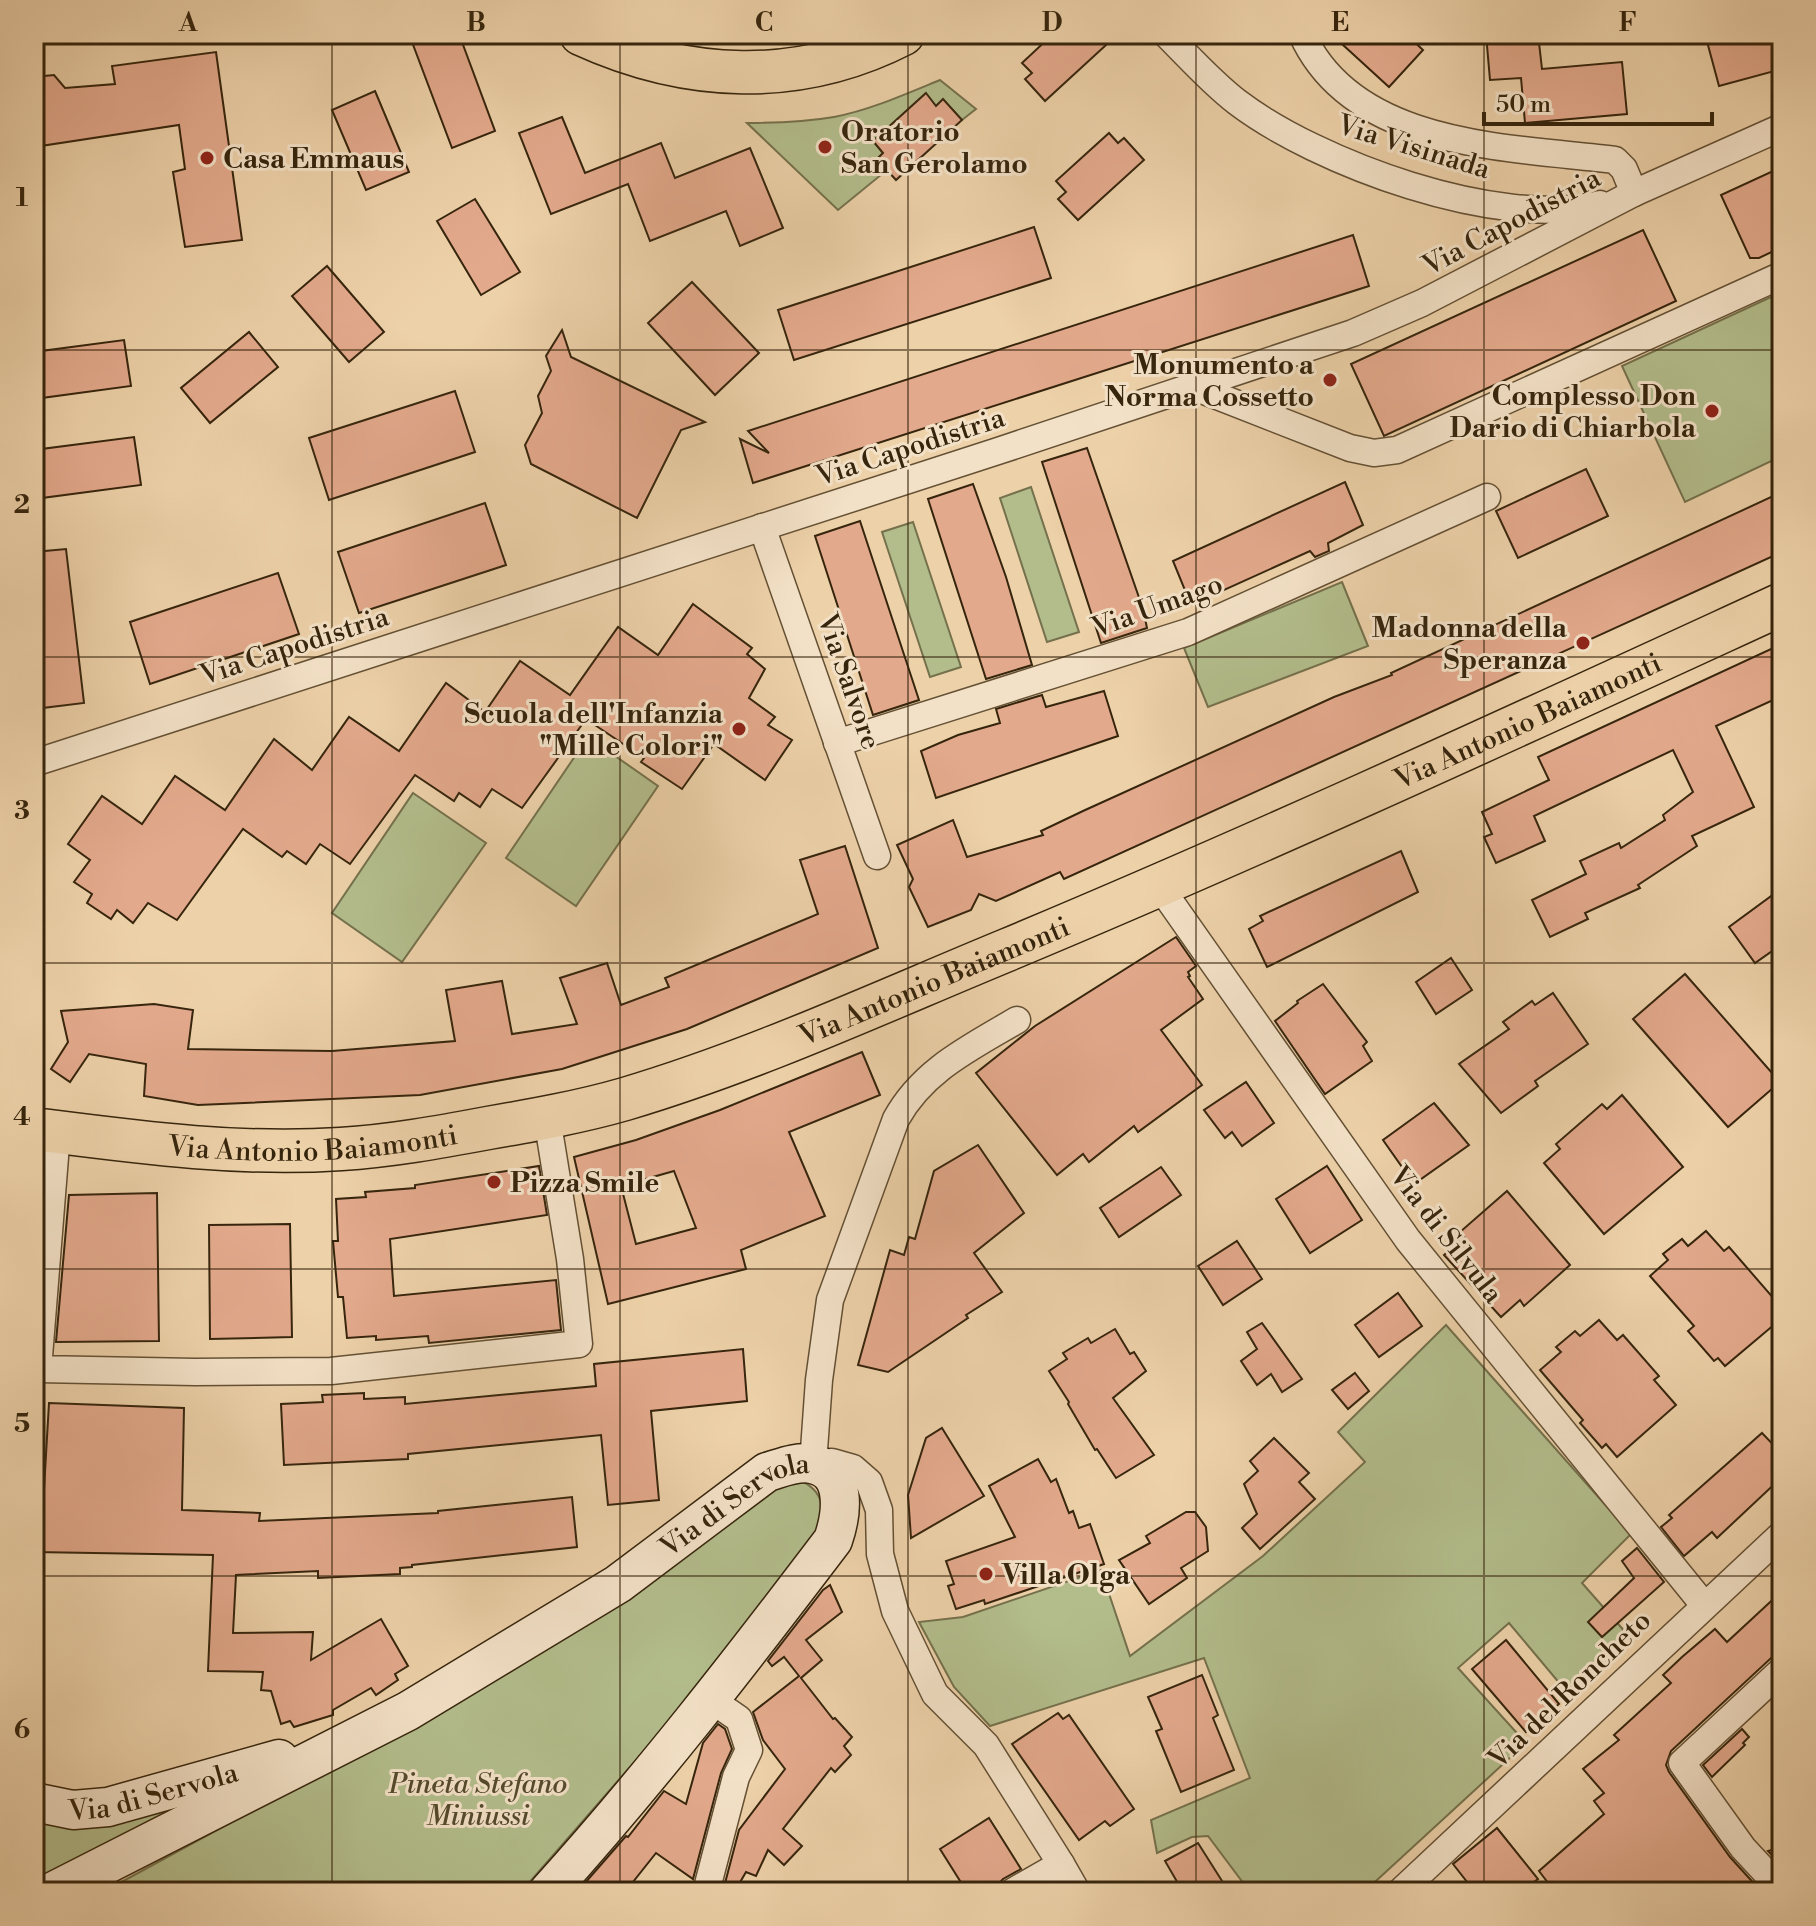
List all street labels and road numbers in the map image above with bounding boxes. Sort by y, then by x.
street label: Via Visinada [1332,107,1495,187]
street label: Via Capodistria [1416,160,1607,284]
street label: Via Capodistria [811,400,1010,495]
street label: Via Umago [1086,567,1228,647]
street label: Via Capodistria [195,599,394,694]
street label: Via Salvore [809,608,888,754]
street label: Via Antonio Baiamonti [1388,646,1667,798]
street label: Via Antonio Baiamonti [793,910,1075,1054]
street label: Via Antonio Baiamonti [165,1118,460,1170]
street label: Via di Silvula [1381,1158,1511,1311]
street label: Via di Servola [653,1447,811,1566]
street label: Via del Roncheto [1480,1603,1659,1777]
street label: Via di Servola [66,1755,243,1829]

